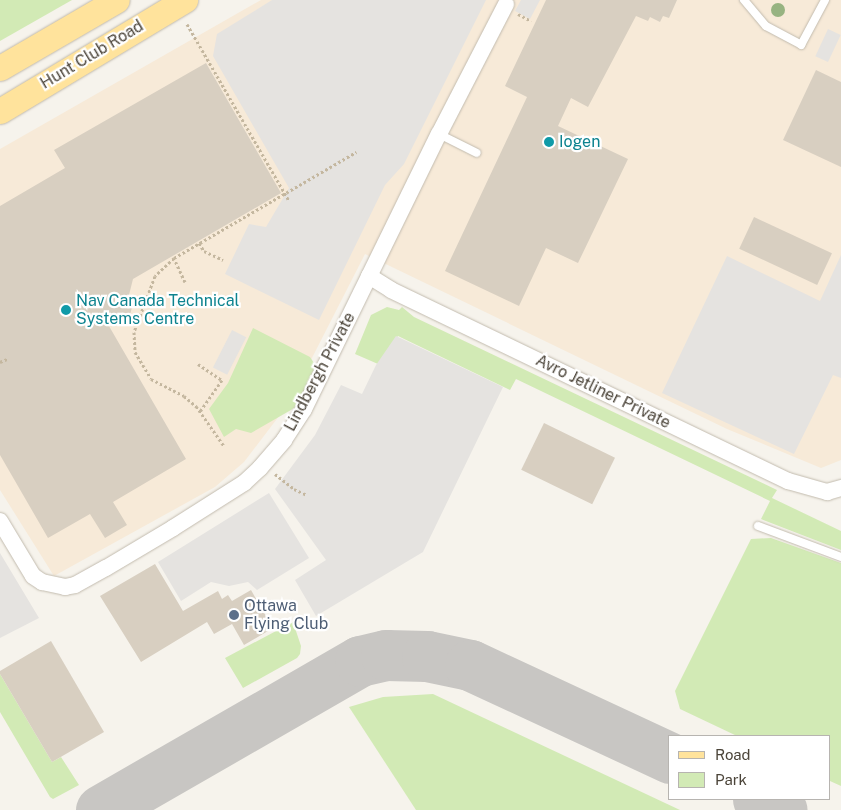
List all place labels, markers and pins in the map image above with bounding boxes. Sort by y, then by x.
place label: Iogen [559,132,600,152]
marker: Iogen [543,136,555,148]
place label: Nav Canada Technical Systems Centre [76,291,239,329]
marker: Nav Canada Technical Systems Centre [60,304,72,316]
place label: Ottawa Flying Club [244,596,328,634]
marker: Ottawa Flying Club [228,609,240,621]

